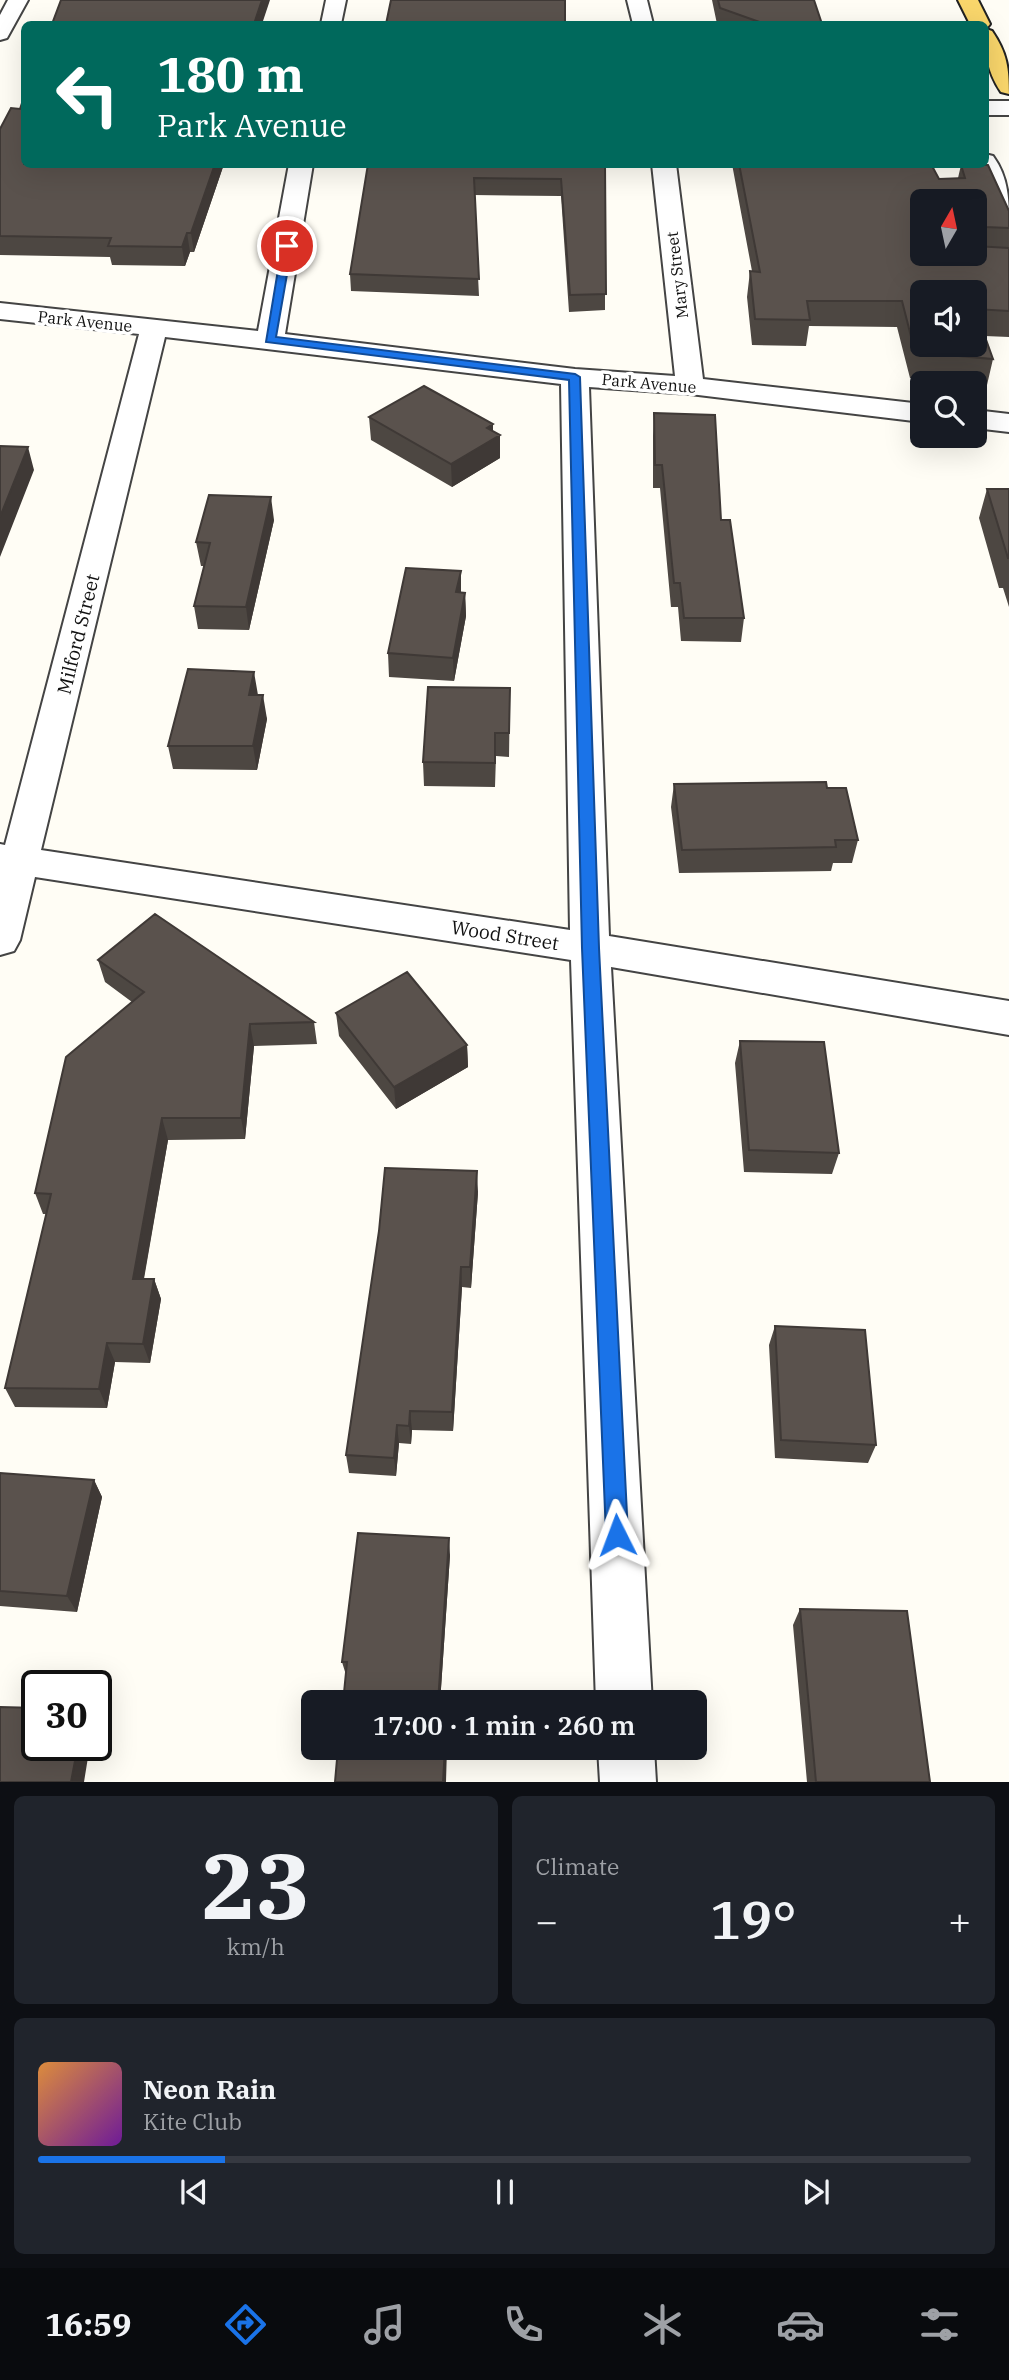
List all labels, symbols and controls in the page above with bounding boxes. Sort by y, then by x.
text: 180 m [157,42,304,105]
icon: left [42,49,133,140]
text: Park Avenue [157,104,347,146]
north arrow [910,189,987,266]
map controls [910,189,987,448]
pin [257,216,317,276]
icon: arrive [268,227,306,265]
street label: Mary Street [662,230,692,320]
button: sound [910,280,987,357]
street label: Park Avenue [37,306,133,336]
street label: Park Avenue [601,369,697,397]
button: search [910,371,987,448]
street label: Milford Street [51,571,105,697]
street label: Wood Street [449,915,561,955]
position arrow [580,1498,654,1572]
speed limit sign: 30 [21,1670,112,1761]
text: 17:00 · 1 min · 260 m [373,1708,635,1742]
text: 23 [201,1826,310,1944]
text: Climate [536,1851,619,1881]
text: 19° [710,1886,797,1953]
text: − [536,1896,558,1945]
text: + [948,1896,971,1945]
text: km/h [227,1931,285,1961]
text: Neon Rain [143,2072,276,2106]
text: Kite Club [143,2106,242,2136]
icon: previous [175,2173,213,2211]
icon: pause [486,2173,524,2211]
icon: next [797,2173,835,2211]
icon: directions [221,2300,270,2349]
icon: music [360,2300,409,2349]
icon: phone [499,2300,548,2349]
icon: climate [638,2300,687,2349]
icon: car [776,2300,825,2349]
icon: filters [915,2300,964,2349]
text: 16:59 [45,2303,131,2345]

